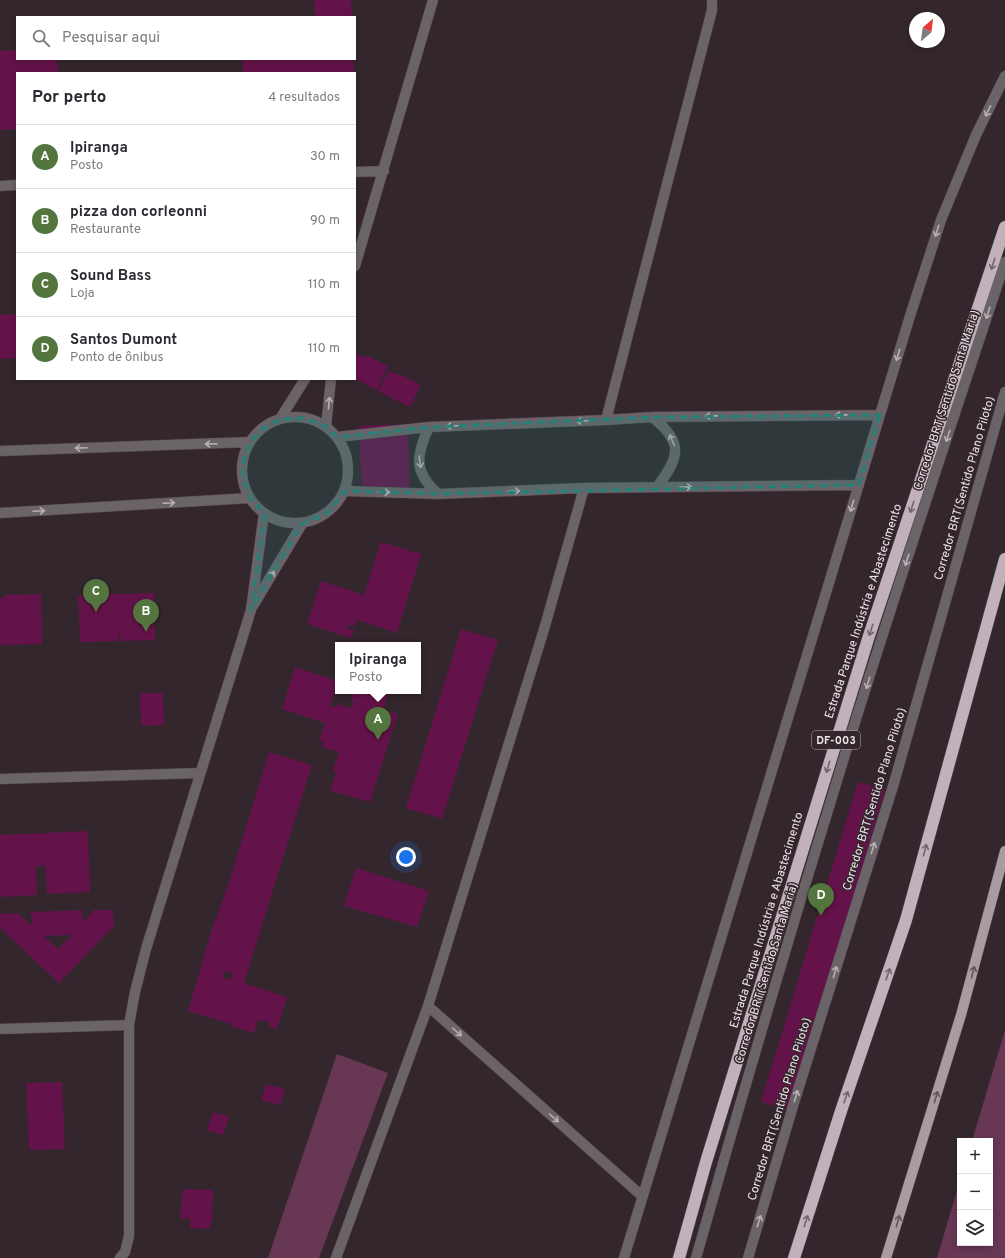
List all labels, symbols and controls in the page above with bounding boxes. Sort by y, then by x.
north arrow [909,12,945,48]
search box [16,16,356,60]
icon: search [30,27,52,49]
text: Pesquisar aqui [62,29,160,48]
text: Por perto [32,87,106,109]
text: 4 resultados [268,90,340,106]
one-way arrow [984,105,991,117]
text: Ipiranga [70,139,128,158]
text: A [40,149,50,165]
text: 30 m [310,149,340,165]
text: Posto [70,158,103,174]
text: pizza don corleonni [70,203,207,222]
text: B [41,213,49,229]
text: 90 m [310,213,340,229]
text: Restaurante [70,222,141,238]
one-way arrow [933,225,941,237]
one-way arrow [989,257,996,270]
text: Sound Bass [70,267,151,286]
text: C [41,277,49,293]
text: 110 m [308,277,340,293]
text: Loja [70,286,95,302]
one-way arrow [984,306,992,318]
street label: Corredor BRT(Sentido Santa Maria) [910,308,984,493]
text: Santos Dumont [70,331,177,350]
text: D [40,341,50,357]
text: 110 m [308,341,340,357]
one-way arrow [894,348,901,361]
text: Ponto de ônibus [70,350,164,366]
street label: Corredor BRT(Sentido Plano Piloto) [931,394,999,582]
one-way arrow [325,397,332,410]
one-way arrow [835,411,848,419]
one-way arrow [705,413,718,420]
one-way arrow [576,417,589,425]
one-way arrow [446,422,459,430]
one-way arrow [944,430,951,443]
one-way arrow [668,434,676,446]
one-way arrow [205,440,218,447]
one-way arrow [75,445,88,452]
one-way arrow [416,456,424,469]
one-way arrow [679,483,692,490]
one-way arrow [507,487,520,495]
one-way arrow [377,489,390,496]
one-way arrow [848,499,855,512]
one-way arrow [162,500,175,507]
one-way arrow [908,500,915,513]
street label: Estrada Parque Indústria e Abastecimento [822,502,906,721]
one-way arrow [32,507,45,514]
one-way arrow [903,553,911,565]
one-way arrow [267,570,275,582]
pin: C [83,579,109,612]
pin: B [133,599,159,632]
one-way arrow [867,623,874,636]
popup [335,642,421,694]
text: Ipiranga [349,651,407,670]
text: Posto [349,670,382,686]
one-way arrow [864,677,871,690]
street label: Corredor BRT(Sentido Plano Piloto) [839,706,910,893]
pin: A [365,707,391,740]
road number: DF-003 [812,731,860,749]
one-way arrow [824,761,831,774]
street label: Estrada Parque Indústria e Abastecimento [726,810,808,1030]
one-way arrow [870,841,877,854]
one-way arrow [922,843,930,856]
your location [396,847,416,867]
street label: Corredor BRT(Sentido Santa Maria) [732,881,802,1066]
pin: D [808,883,834,916]
one-way arrow [831,966,839,978]
one-way arrow [970,966,977,979]
one-way arrow [884,968,892,980]
street label: Corredor BRT(Sentido Plano Piloto) [744,1016,815,1203]
one-way arrow [452,1027,462,1036]
one-way arrow [793,1090,800,1103]
one-way arrow [933,1090,940,1103]
one-way arrow [843,1091,850,1104]
one-way arrow [549,1113,559,1122]
map controls [957,1138,993,1246]
button: + [957,1138,993,1174]
button: − [957,1174,993,1210]
button: layers [957,1210,993,1246]
one-way arrow [756,1214,763,1227]
one-way arrow [895,1214,902,1227]
one-way arrow [803,1215,810,1228]

